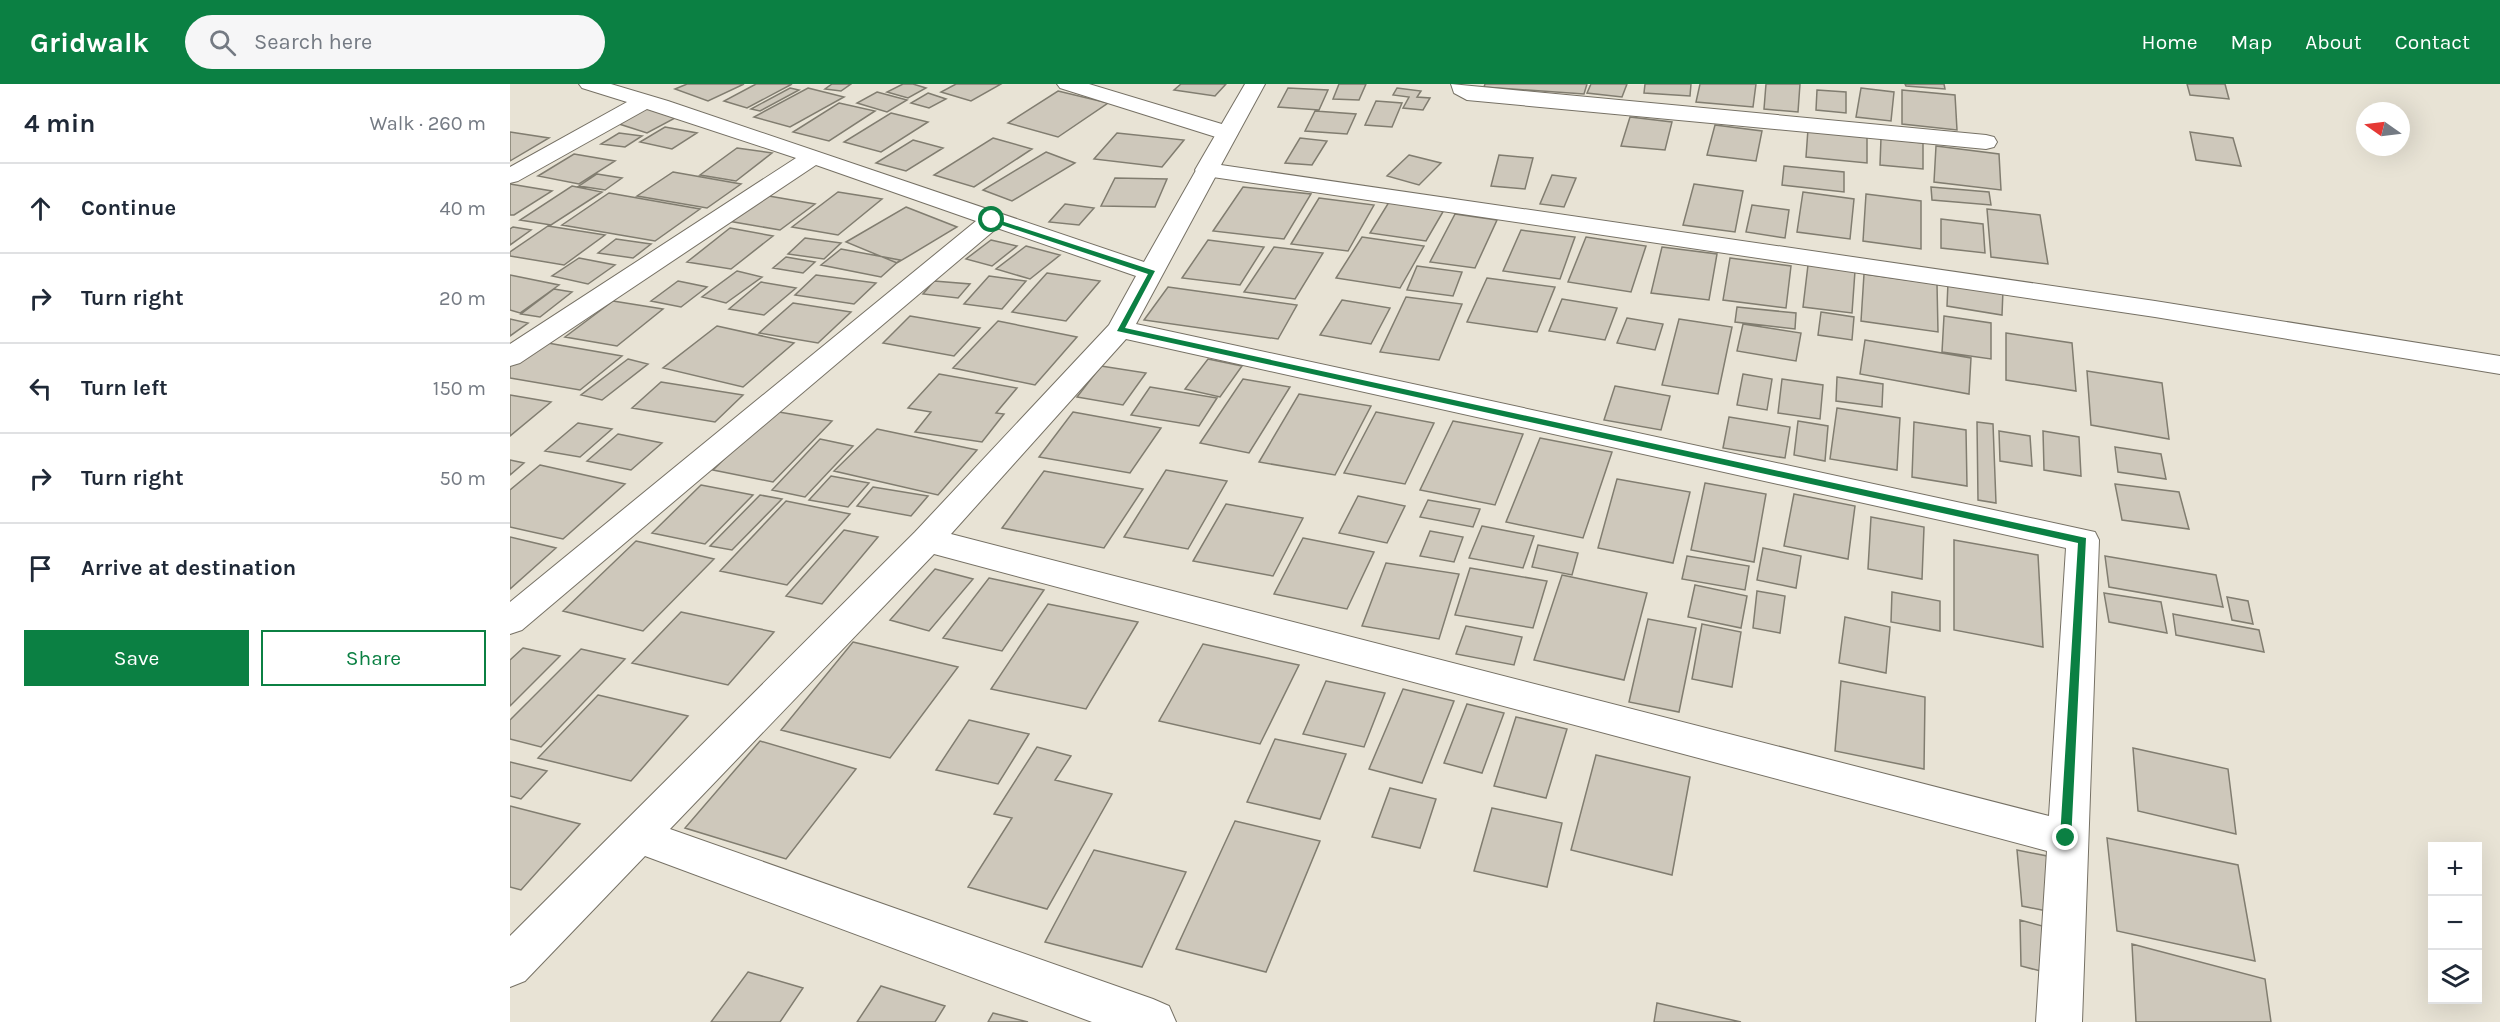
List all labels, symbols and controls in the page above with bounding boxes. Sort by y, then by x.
search box [185,15,605,69]
text: Gridwalk [30,26,149,59]
icon: search [206,26,239,59]
text: Search here [254,29,372,55]
text: Home [2142,30,2198,54]
text: Map [2231,30,2272,54]
text: About [2305,30,2362,54]
text: Contact [2395,30,2470,54]
north arrow [2356,102,2410,156]
text: 4 min [24,108,95,139]
text: Walk · 260 m [369,112,486,135]
icon: ahead [24,192,57,225]
text: Continue [81,195,176,221]
text: 40 m [440,197,486,220]
route start [978,206,1004,232]
icon: right [24,282,57,315]
text: Turn right [81,285,184,311]
text: 20 m [439,287,486,310]
icon: left [24,372,57,405]
text: Turn left [81,375,168,401]
text: 150 m [433,377,486,400]
icon: right [24,462,57,495]
text: Turn right [81,465,184,491]
text: 50 m [439,467,486,490]
icon: arrive [24,552,57,585]
text: Arrive at destination [81,555,296,581]
button: Save [24,630,249,686]
button: Share [261,630,486,686]
route end [2052,824,2078,850]
map controls [2428,842,2482,1004]
button: + [2428,842,2482,896]
button: − [2428,896,2482,950]
button: layers [2428,950,2482,1004]

